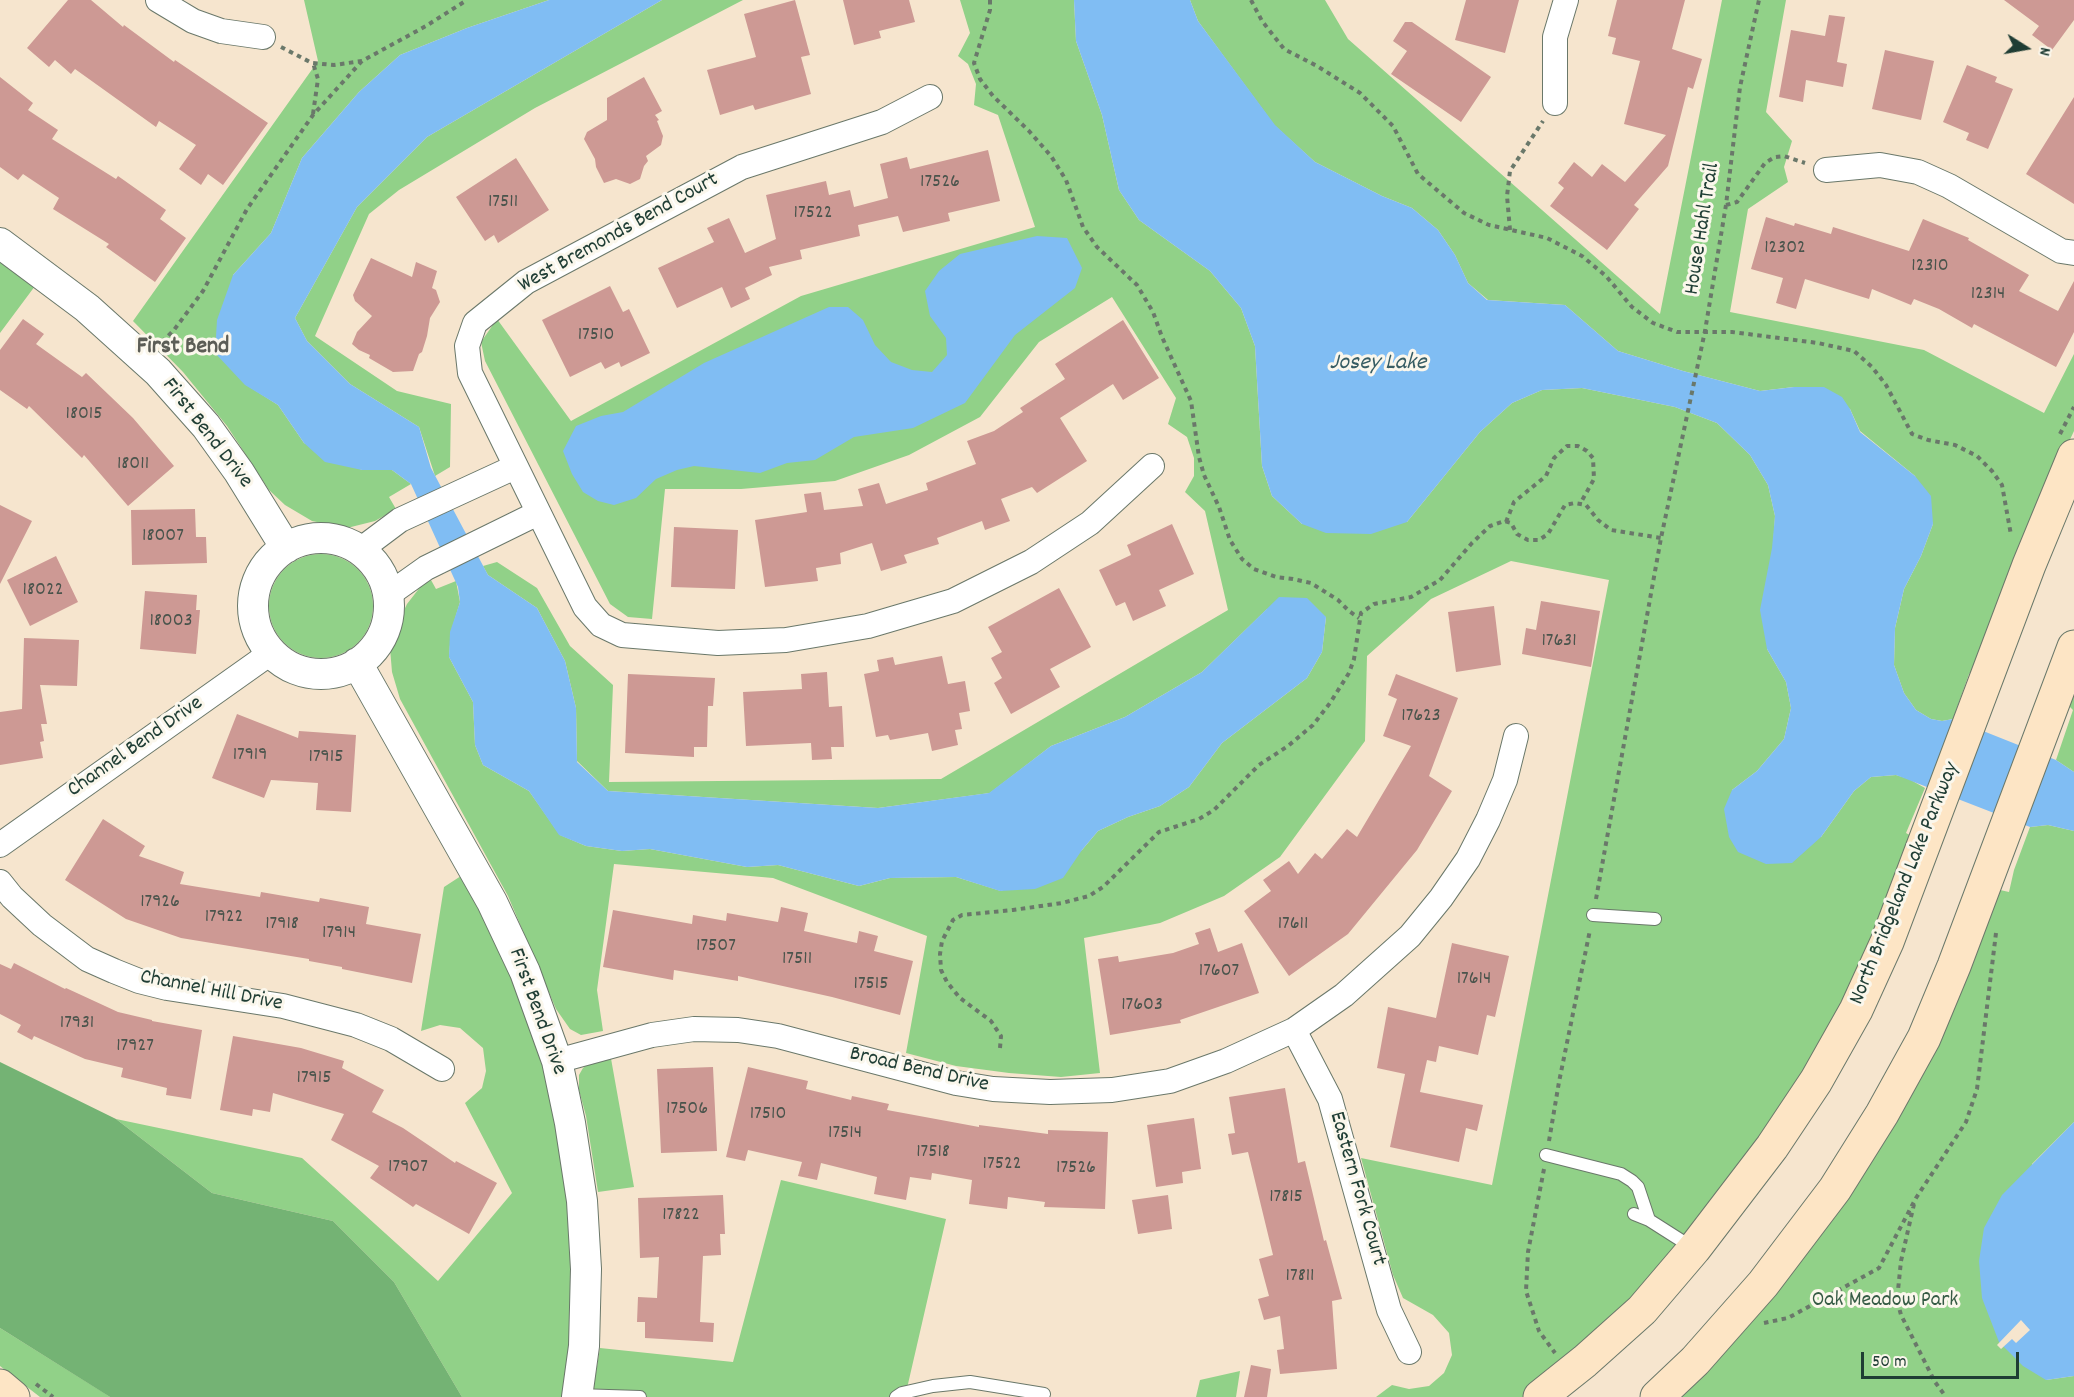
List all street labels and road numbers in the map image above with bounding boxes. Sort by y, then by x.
street label: House Hahl Trail [1681,161,1727,297]
street label: West Bremonds Bend Court [514,168,724,300]
street label: First Bend Drive [155,374,257,494]
street label: Channel Bend Drive [63,691,209,805]
street label: North Bridgeland Lake Parkway [1845,759,1967,1009]
street label: First Bend Drive [501,945,571,1079]
street label: Channel Hill Drive [137,965,285,1019]
street label: Broad Bend Drive [847,1042,991,1100]
street label: Eastern Fork Court [1321,1109,1391,1269]

